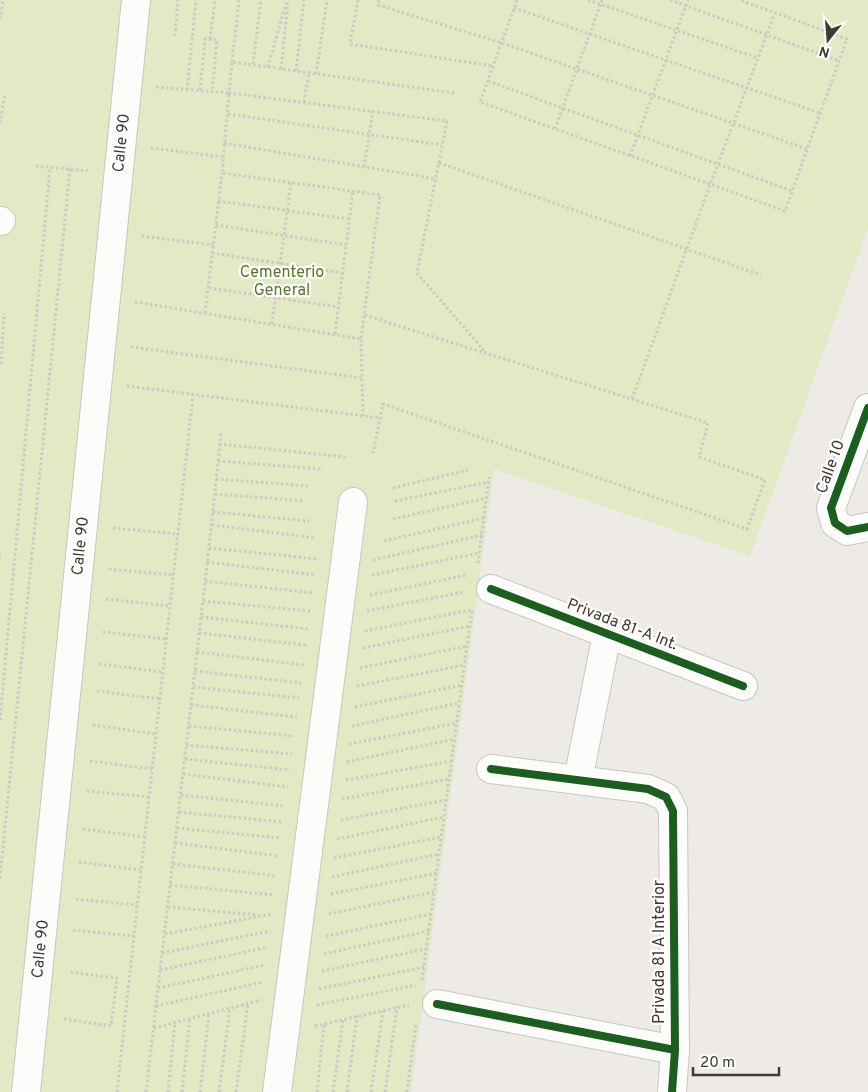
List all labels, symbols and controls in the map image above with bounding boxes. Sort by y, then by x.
north arrow [803,15,853,65]
text: N [817,41,832,61]
street label: Calle 90 [109,113,135,173]
park label: Cementerio General [240,263,324,301]
street label: Calle 10 [812,437,850,497]
street label: Calle 90 [68,516,94,576]
street label: Privada 81-A Int. [564,595,680,655]
street label: Privada 81 A Interior [650,880,670,1024]
street label: Calle 90 [28,919,54,979]
scale bar [693,1044,779,1076]
text: 20 m [700,1054,735,1073]

